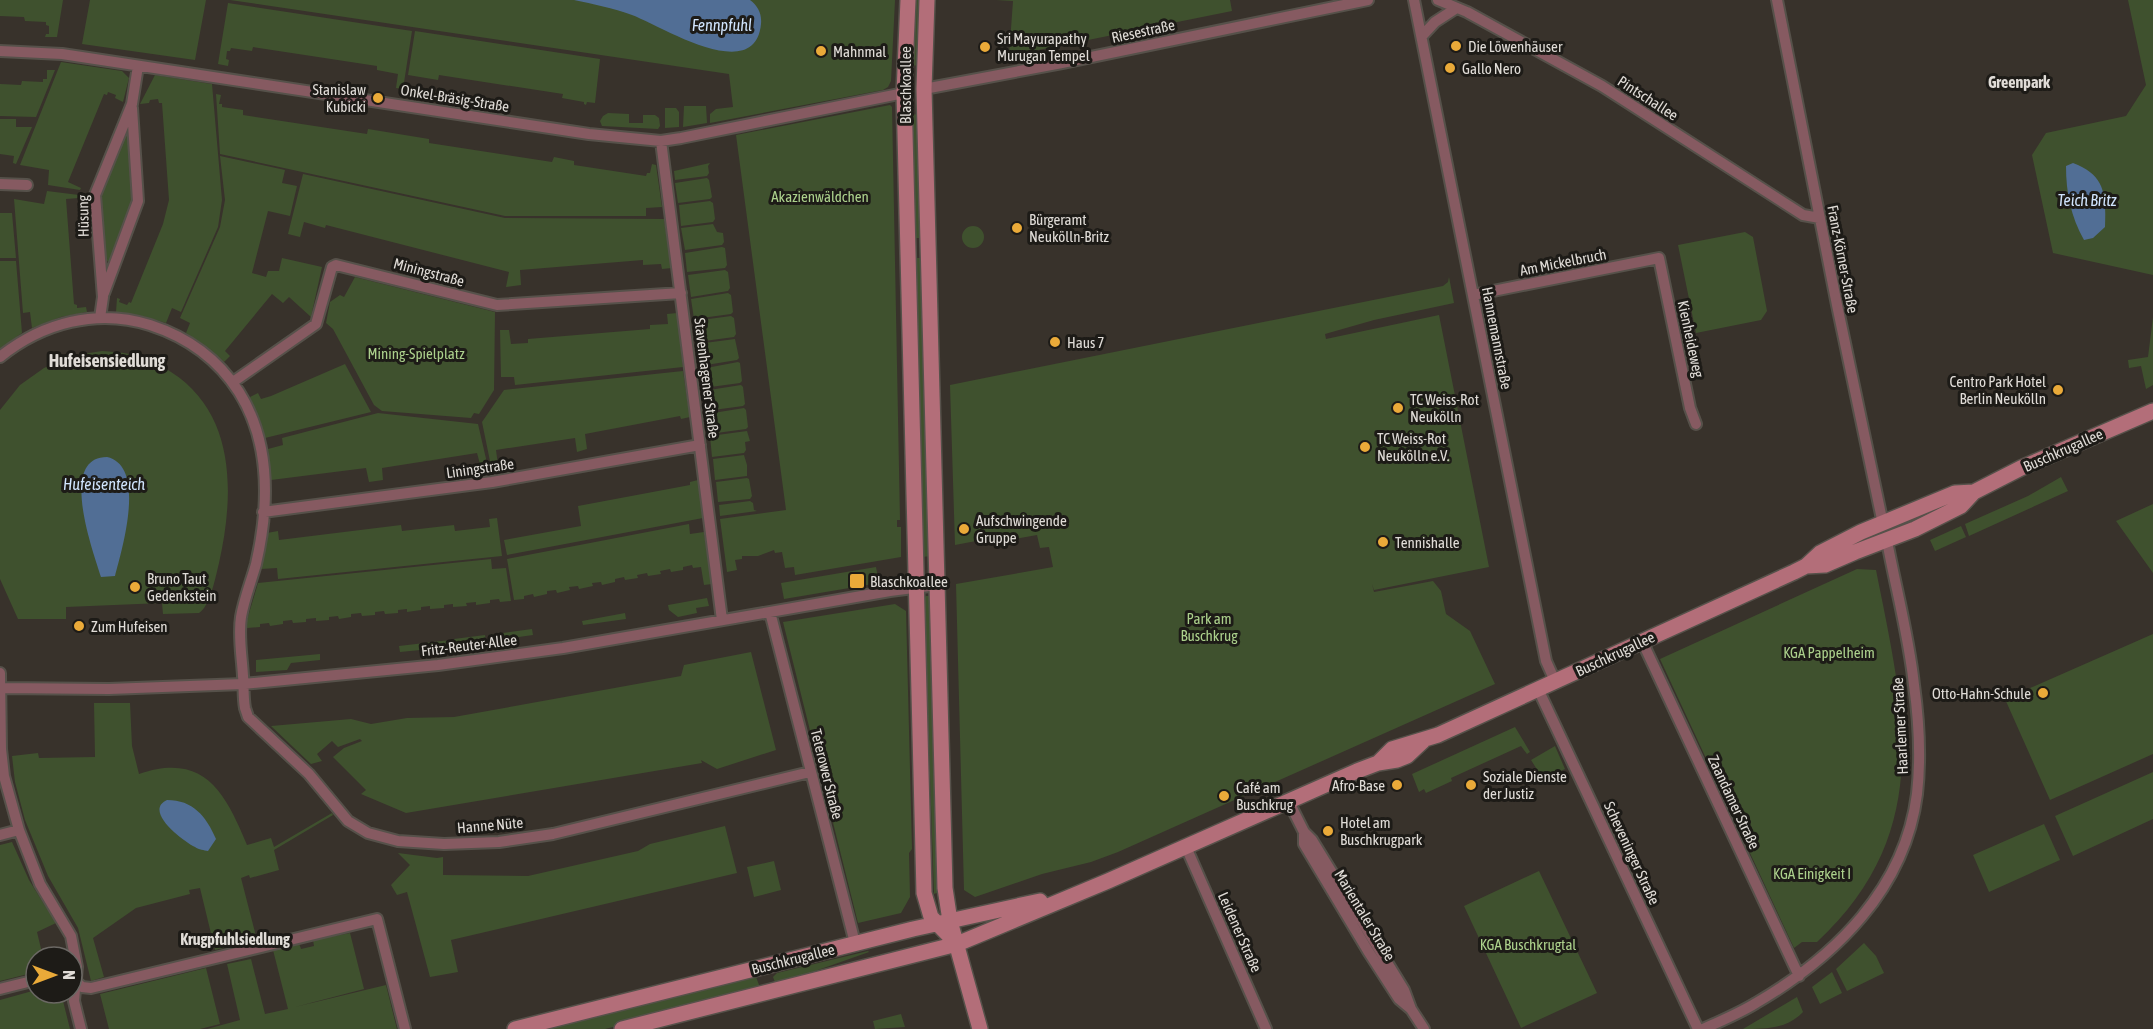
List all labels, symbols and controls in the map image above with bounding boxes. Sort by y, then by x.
water label: Fennpfuhl [692,16,752,35]
street label: Riesestraße [1110,16,1176,46]
place label: Sri Mayurapathy Murugan Tempel [997,30,1090,64]
place label: Die Löwenhäuser [1468,38,1563,55]
marker: Die Löwenhäuser [1449,39,1463,53]
marker: Sri Mayurapathy Murugan Tempel [978,40,992,54]
place label: Mahnmal [833,43,886,60]
marker: Mahnmal [814,44,828,58]
street label: Blaschkoallee [897,46,914,124]
place label: Gallo Nero [1462,60,1521,77]
marker: Gallo Nero [1443,61,1457,75]
street label: Pintschallee [1615,72,1682,124]
district label: Greenpark [1988,73,2051,91]
place label: Stanislaw Kubicki [312,81,366,115]
street label: Onkel-Bräsig-Straße [400,81,511,115]
marker: Stanislaw Kubicki [371,91,385,105]
park label: Akazienwäldchen [771,188,869,205]
water label: Teich Britz [2057,191,2117,209]
street label: Hüsung [74,194,92,237]
street label: Franz-Körner-Straße [1824,204,1862,315]
place label: Bürgeramt Neukölln-Britz [1029,211,1110,245]
marker: Bürgeramt Neukölln-Britz [1010,221,1024,235]
street label: Am Mickelbruch [1518,245,1608,279]
street label: Miningstraße [392,254,466,290]
street label: Hannemannstraße [1479,285,1515,391]
street label: Kienheideweg [1675,299,1708,380]
street label: Stavenhagener Straße [691,317,723,439]
place label: Haus 7 [1067,334,1104,351]
marker: Haus 7 [1048,335,1062,349]
park label: Mining-Spielplatz [367,345,465,362]
district label: Hufeisensiedlung [49,350,166,371]
place label: Centro Park Hotel Berlin Neukölln [1949,373,2046,407]
marker: Centro Park Hotel Berlin Neukölln [2051,383,2065,397]
place label: TC Weiss-Rot Neukölln [1410,391,1479,425]
marker: TC Weiss-Rot Neukölln [1391,401,1405,415]
street label: Buschkrugallee [2021,425,2106,475]
place label: TC Weiss-Rot Neukölln e.V. [1377,430,1450,464]
marker: TC Weiss-Rot Neukölln e.V. [1358,440,1372,454]
street label: Liningstraße [445,455,515,481]
water label: Hufeisenteich [63,475,145,493]
place label: Aufschwingende Gruppe [976,512,1067,546]
marker: Aufschwingende Gruppe [957,522,971,536]
place label: Tennishalle [1395,534,1460,551]
marker: Tennishalle [1376,535,1390,549]
place label: Bruno Taut Gedenkstein [147,570,216,604]
marker: Blaschkoallee [848,572,866,590]
place label: Blaschkoallee [870,573,948,590]
marker: Bruno Taut Gedenkstein [128,580,142,594]
park label: Park am Buschkrug [1180,610,1238,644]
place label: Zum Hufeisen [91,618,168,635]
marker: Zum Hufeisen [72,619,86,633]
street label: Buschkrugallee [1573,628,1657,680]
street label: Fritz-Reuter-Allee [420,631,518,659]
park label: KGA Pappelheim [1783,644,1875,661]
street label: Haarlemer Straße [1889,677,1911,775]
place label: Otto-Hahn-Schule [1932,685,2031,702]
marker: Otto-Hahn-Schule [2036,686,2050,700]
street label: Teterower Straße [808,727,846,821]
street label: Zaandamer Straße [1705,752,1763,852]
place label: Soziale Dienste der Justiz [1483,768,1567,802]
place label: Afro-Base [1332,777,1385,794]
marker: Afro-Base [1390,778,1404,792]
marker: Soziale Dienste der Justiz [1464,778,1478,792]
place label: Café am Buschkrug [1236,779,1294,813]
marker: Café am Buschkrug [1217,789,1231,803]
street label: Scheveninger Straße [1601,799,1663,907]
street label: Hanne Nüte [456,814,524,836]
place label: Hotel am Buschkrugpark [1340,814,1423,848]
marker: Hotel am Buschkrugpark [1321,824,1335,838]
park label: KGA Einigkeit I [1773,865,1851,882]
street label: Marientaler Straße [1331,866,1399,964]
street label: Leidener Straße [1215,889,1265,975]
district label: Krugpfuhlsiedlung [180,930,290,948]
park label: KGA Buschkrugtal [1480,936,1576,953]
street label: Buschkrugallee [750,940,837,978]
north arrow [24,945,84,1005]
text: N [60,970,78,980]

